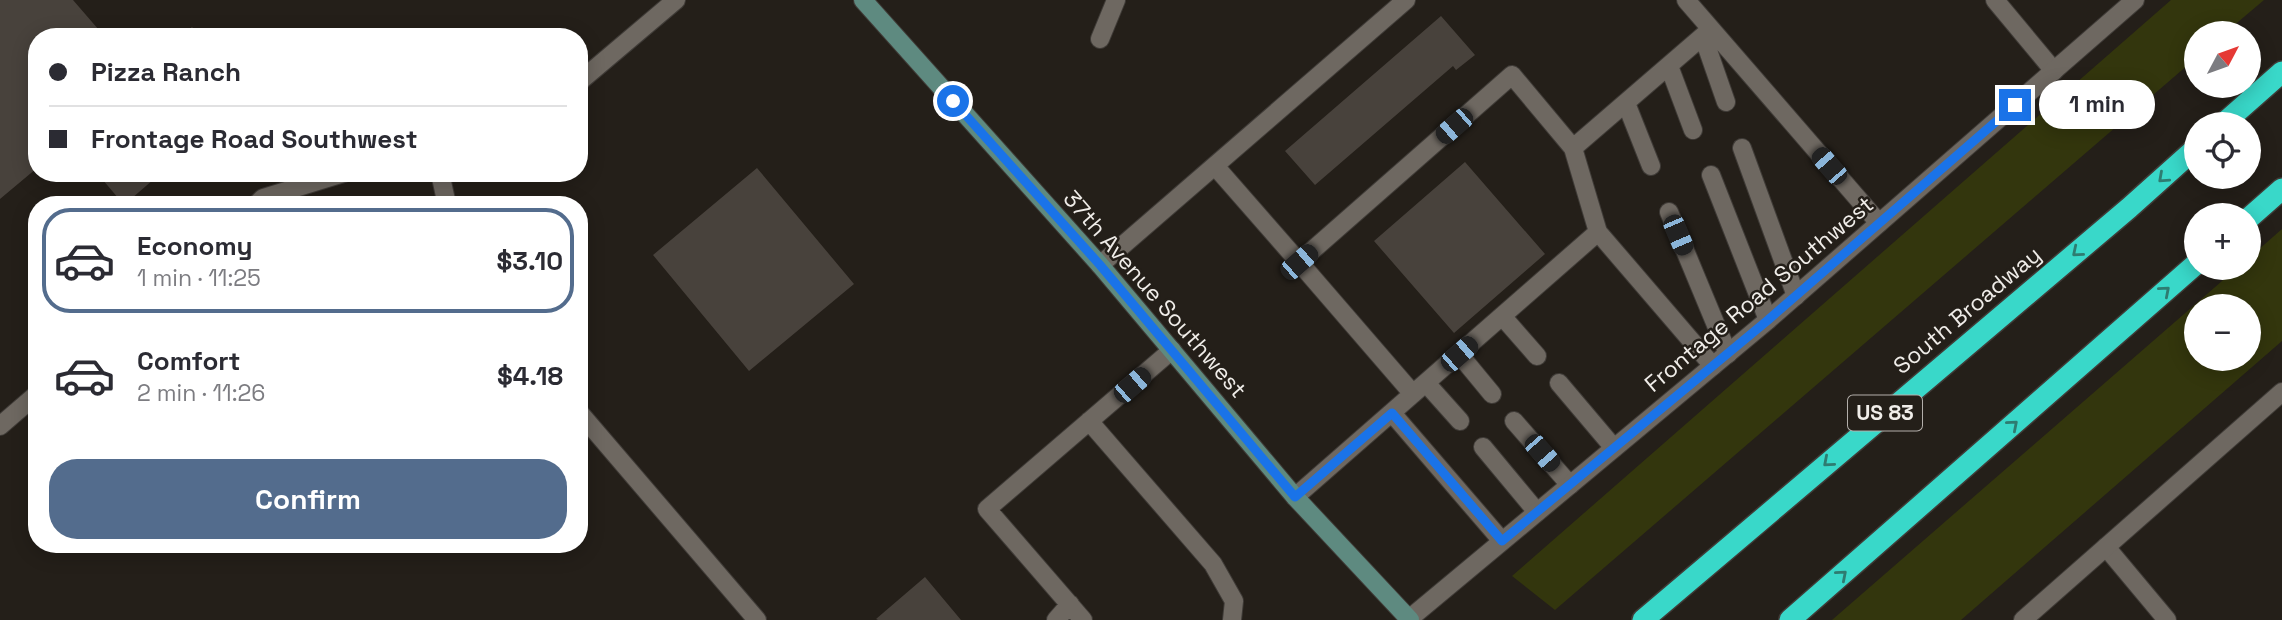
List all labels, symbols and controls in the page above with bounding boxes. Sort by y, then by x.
north arrow [2184,21,2261,98]
map controls [2184,21,2261,371]
text: Pizza Ranch [91,55,241,89]
callout: 1 min [2039,80,2155,130]
route start [937,85,969,117]
route end [1999,89,2031,121]
text: 1 min [2069,89,2125,119]
car [1432,104,1477,148]
button: locate [2184,112,2261,189]
text: Frontage Road Southwest [91,122,418,156]
car [1808,143,1851,189]
one-way arrow [2158,170,2171,182]
street label: 37th Avenue Southwest [1057,184,1253,404]
street label: Frontage Road Southwest [1638,189,1880,399]
button: + [2184,203,2261,280]
car [1661,212,1696,258]
icon: car [53,229,116,292]
text: Economy [137,229,253,263]
street label: South Broadway [1887,239,2047,381]
car [1277,240,1322,284]
text: $3.10 [496,244,563,278]
one-way arrow [2072,244,2085,256]
text: 1 min · 11:25 [137,263,261,293]
one-way arrow [2157,287,2170,299]
button: − [2184,294,2261,371]
car [1437,332,1482,376]
icon: car [53,344,116,407]
text: Comfort [137,344,240,378]
text: $4.18 [497,359,563,393]
car [1110,363,1155,407]
text: 2 min · 11:26 [137,378,265,408]
road number: US 83 [1848,396,1922,430]
one-way arrow [2004,421,2017,433]
car [1521,430,1564,476]
one-way arrow [1824,454,1837,466]
button: Confirm [49,459,567,539]
one-way arrow [1833,571,1846,583]

